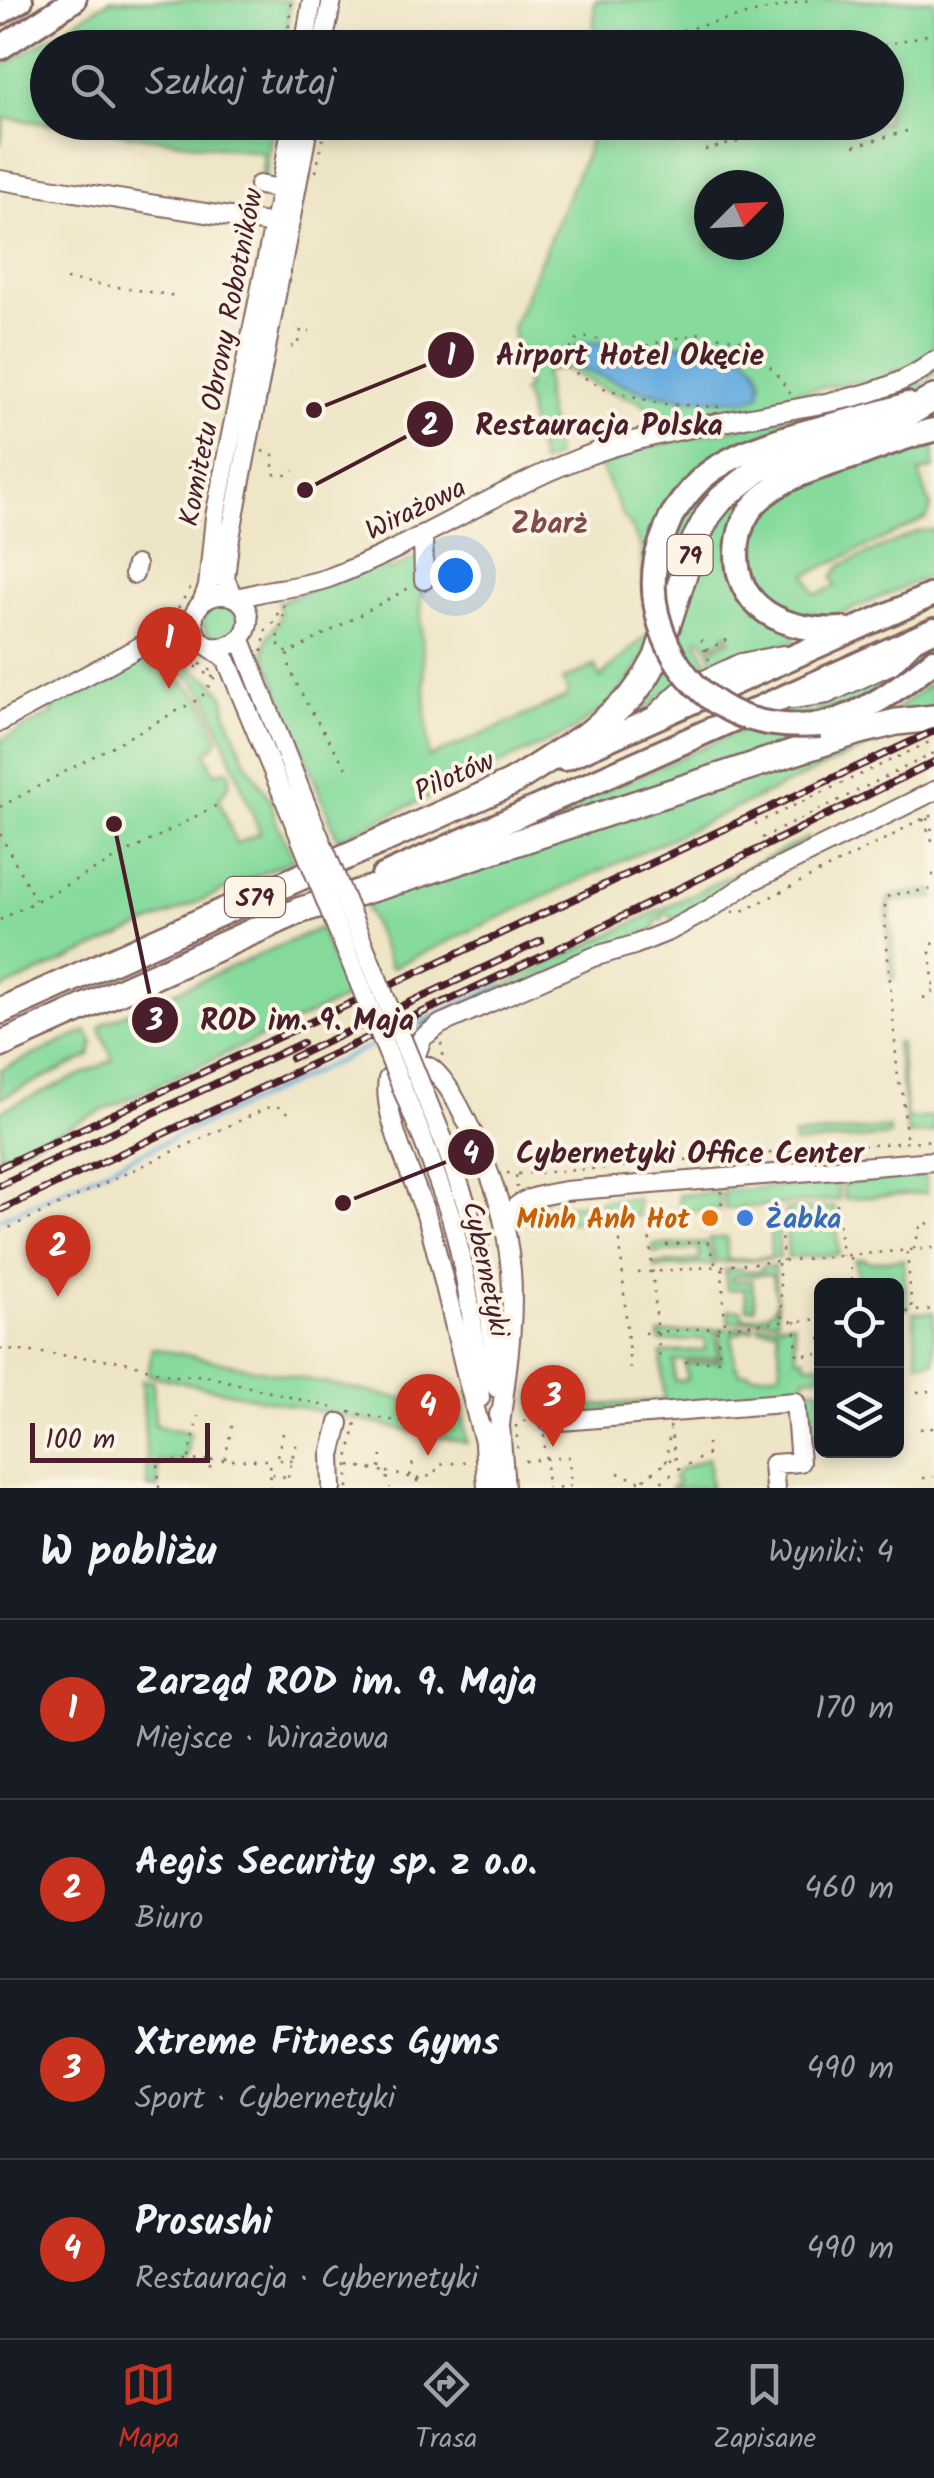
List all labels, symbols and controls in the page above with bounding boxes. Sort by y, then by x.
search box [30,30,904,140]
text: Szukaj tutaj [145,55,336,115]
icon: search [65,58,120,113]
north arrow [694,170,784,260]
street label: Komitetu Obrony Robotników [168,184,277,530]
callout: Airport Hotel Okęcie [426,325,784,385]
text: 1 [446,333,456,381]
text: Airport Hotel Okęcie [496,333,765,381]
callout: Restauracja Polska [405,394,743,454]
text: 2 [421,403,439,451]
text: Restauracja Polska [475,403,723,451]
street label: Wirażowa [358,466,474,554]
district label: Zbarż [511,501,587,549]
road number: 79 [668,535,712,575]
your location [430,550,481,601]
pin: 1 [136,606,202,689]
street label: Pilotów [408,740,503,815]
road number: S79 [225,877,285,917]
callout: ROD im. 9. Maja [130,990,434,1050]
text: 3 [146,998,163,1046]
text: ROD im. 9. Maja [200,998,414,1046]
callout: Cybernetyki Office Center [446,1122,884,1182]
text: 4 [463,1131,479,1179]
text: Cybernetyki Office Center [516,1131,865,1179]
street label: Cybernetyki [448,1197,521,1343]
place label: Minh Anh Hot [516,1198,690,1243]
place label: Żabka [765,1198,841,1243]
marker: Minh Anh Hot [699,1207,721,1229]
marker: Żabka [734,1207,756,1229]
pin: 2 [26,1214,90,1297]
map controls [814,1278,904,1458]
button: locate [814,1278,904,1368]
pin: 3 [520,1364,586,1447]
button: layers [814,1368,904,1458]
pin: 4 [396,1374,460,1456]
scale bar [30,1418,210,1462]
text: 100 m [45,1418,115,1463]
text: W pobliżu [40,1520,216,1587]
text: Wyniki: 4 [768,1528,894,1579]
text: Zarząd ROD im. 9. Maja [135,1654,537,1714]
text: 1 [68,1684,77,1735]
text: 170 m [815,1684,894,1735]
text: Miejsce · Wirażowa [135,1714,389,1765]
text: Aegis Security sp. z o.o. [135,1834,537,1894]
text: 2 [63,1864,82,1915]
text: 460 m [804,1864,894,1915]
text: Biuro [135,1894,203,1945]
text: Xtreme Fitness Gyms [135,2014,500,2074]
text: 3 [64,2044,81,2095]
text: 490 m [806,2044,894,2095]
text: Sport · Cybernetyki [135,2074,395,2125]
text: Prosushi [135,2194,272,2254]
text: 4 [64,2224,81,2275]
text: 490 m [806,2224,894,2275]
text: Restauracja · Cybernetyki [135,2254,478,2305]
tab: Mapa [118,2357,180,2462]
tab: Trasa [415,2357,478,2462]
tab: Zapisane [713,2357,816,2462]

